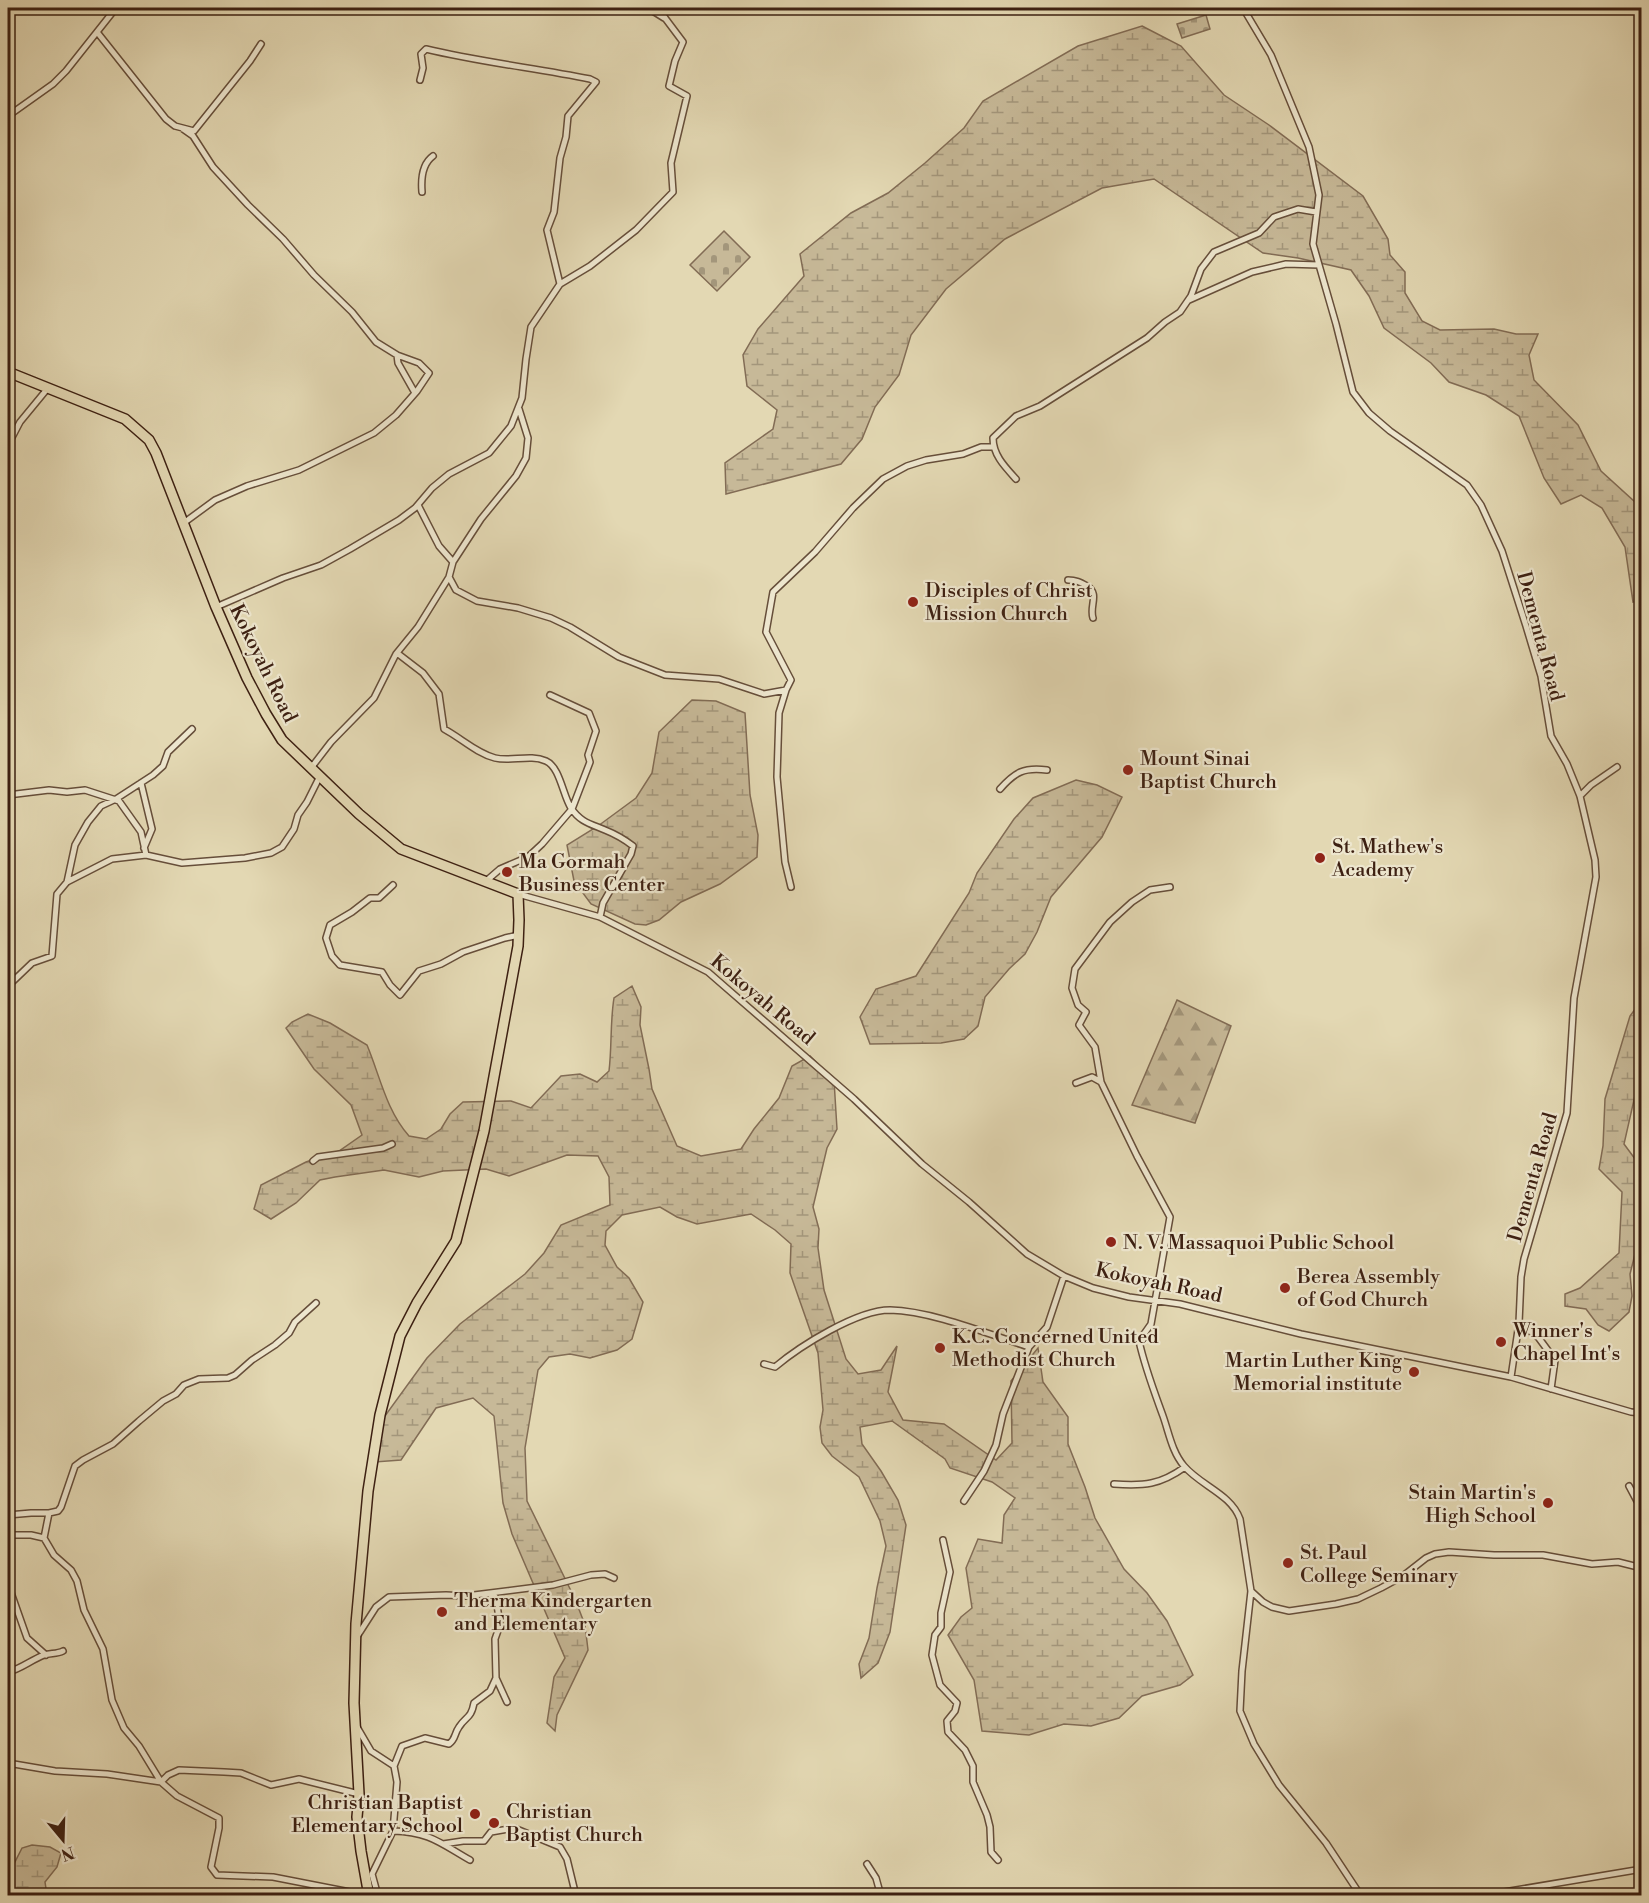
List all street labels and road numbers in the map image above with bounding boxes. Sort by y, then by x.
street label: Dementa Road [1510,569,1569,705]
street label: Kokoyah Road [223,600,302,728]
street label: Kokoyah Road [705,949,820,1052]
street label: Dementa Road [1503,1109,1564,1245]
street label: Kokoyah Road [1093,1258,1225,1309]

